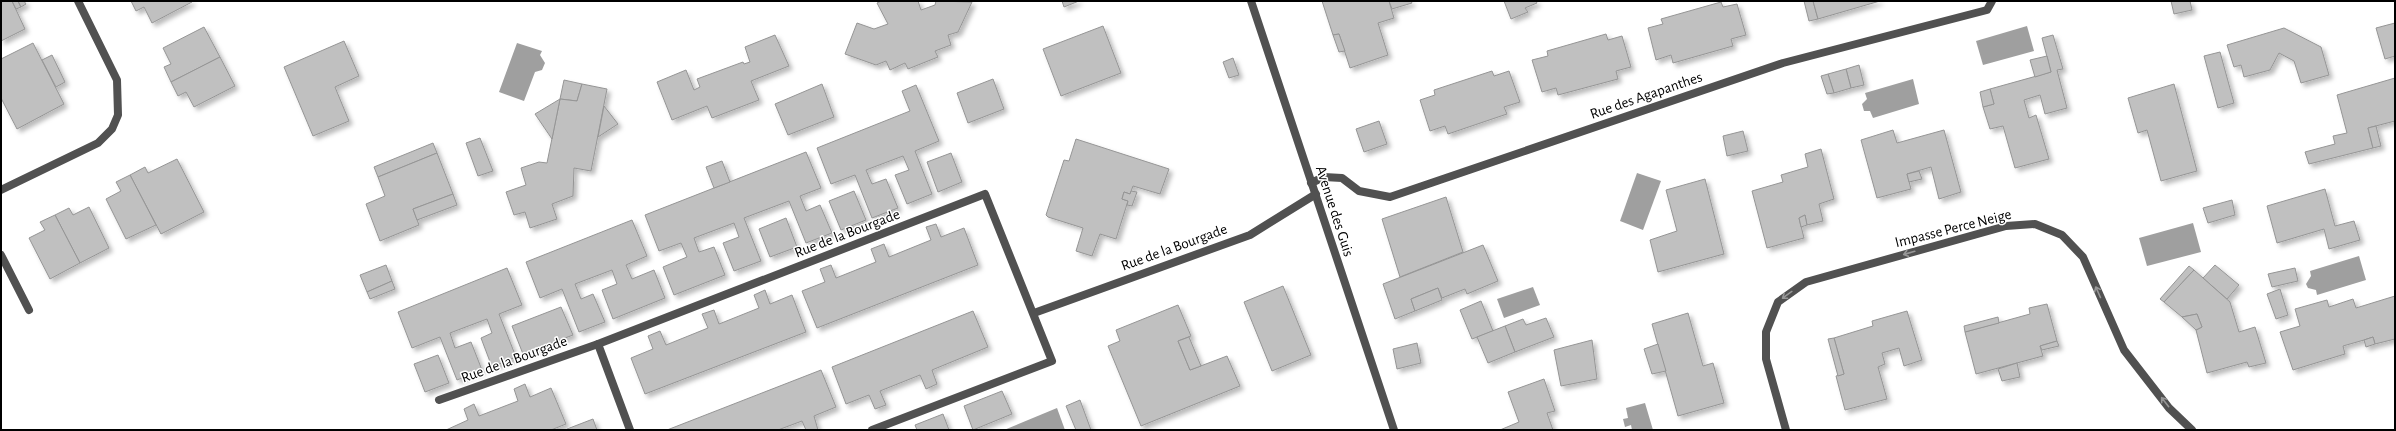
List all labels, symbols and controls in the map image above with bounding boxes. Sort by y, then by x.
street label: Rue des Agapanthes [1588,69,1704,122]
street label: Avenue des Guis [1313,164,1356,258]
street label: Rue de la Bourgade [792,206,902,260]
street label: Impasse Perce Neige [1893,207,2013,250]
street label: Rue de la Bourgade [1119,221,1229,274]
one-way arrow [1902,250,1915,257]
one-way arrow [2094,286,2101,298]
one-way arrow [1782,291,1793,299]
street label: Rue de la Bourgade [459,333,569,386]
one-way arrow [2160,397,2169,408]

